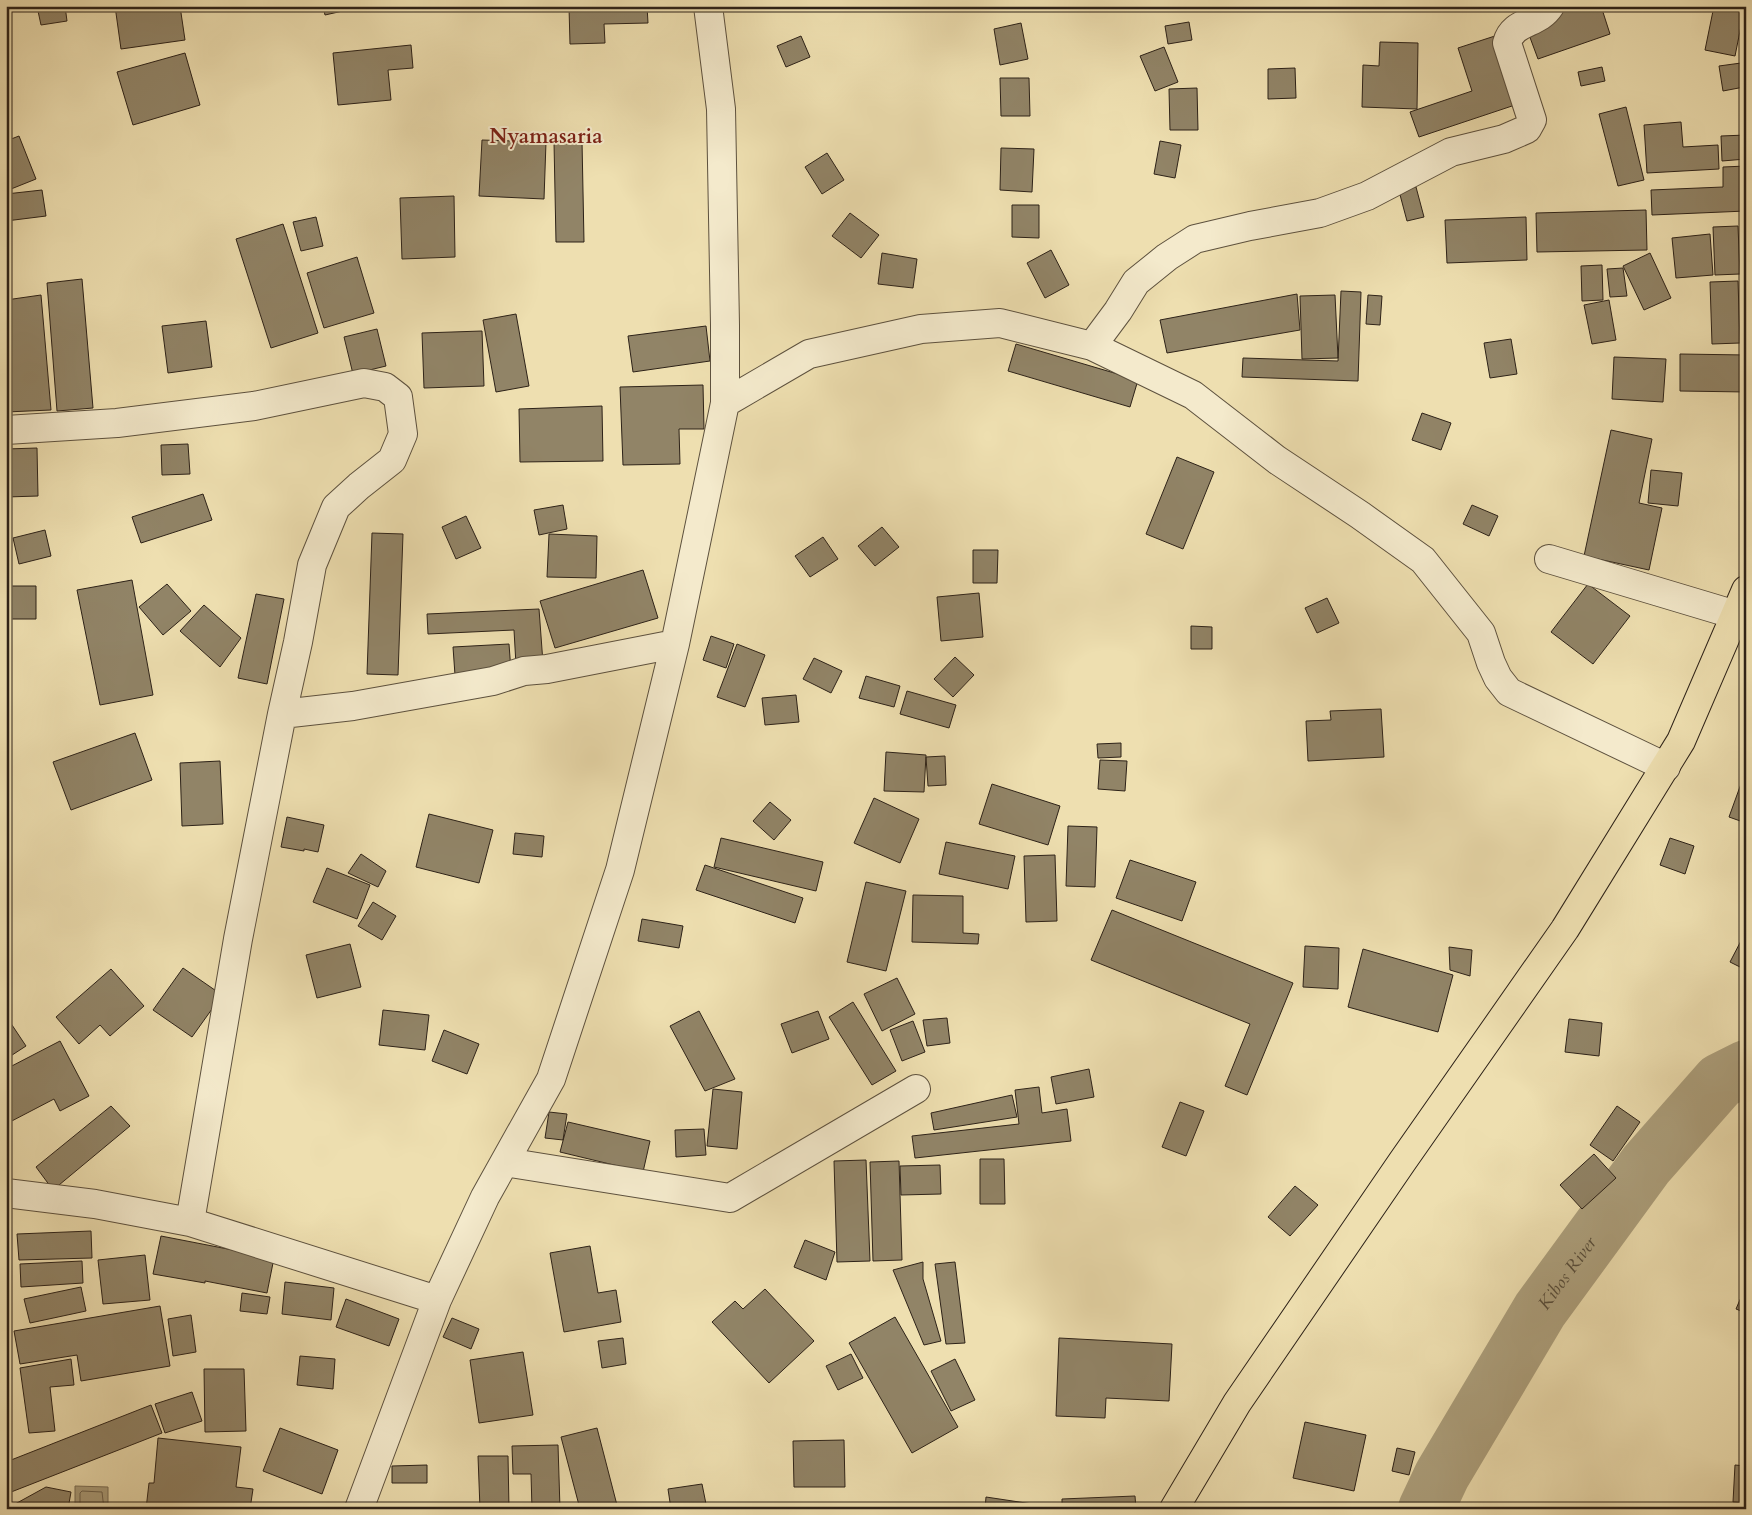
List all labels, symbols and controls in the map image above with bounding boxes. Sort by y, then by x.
district label: Nyamasaria [489,122,603,151]
water label: Kibos River [1532,1231,1603,1315]

